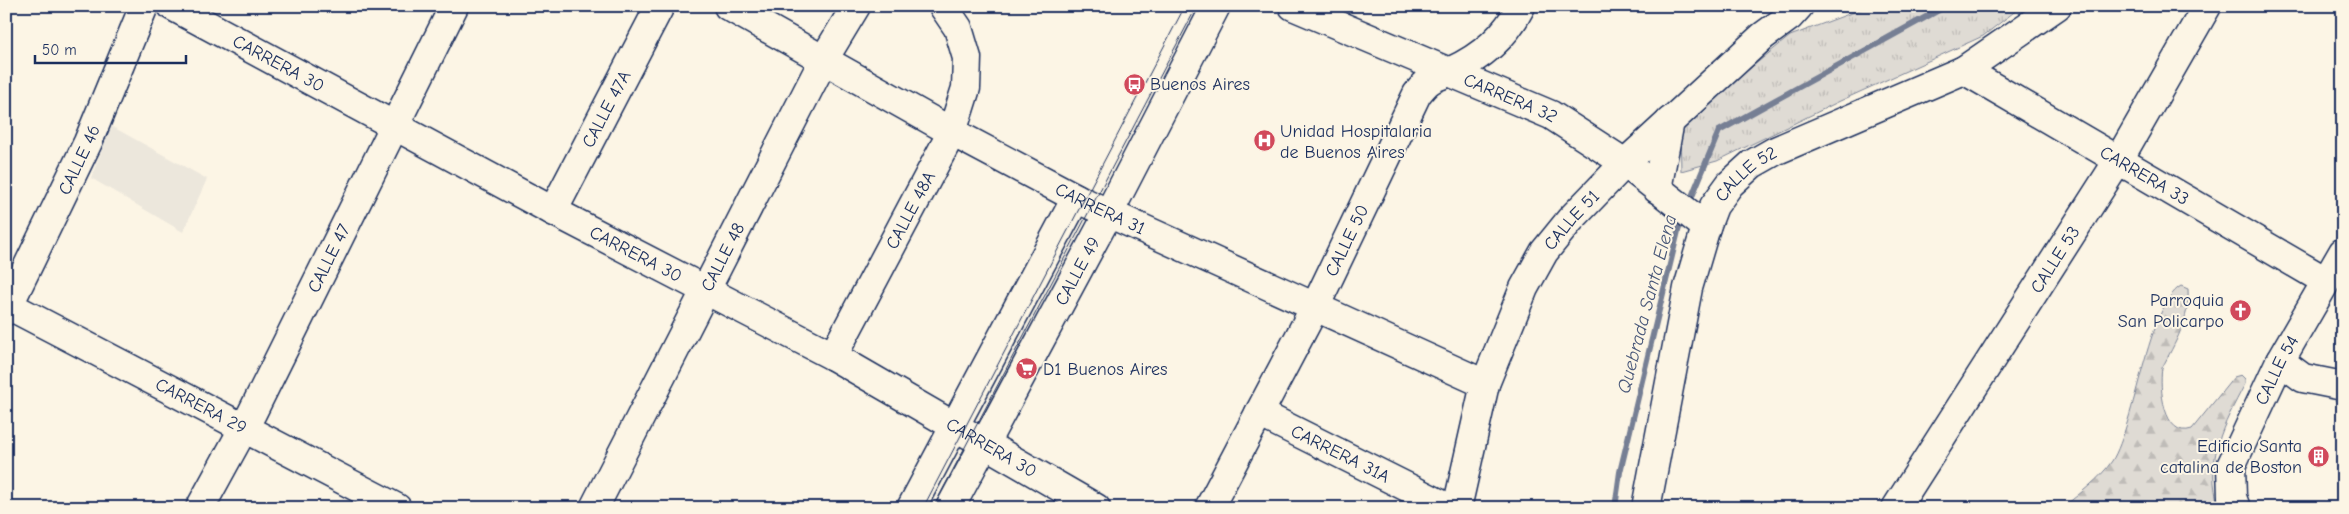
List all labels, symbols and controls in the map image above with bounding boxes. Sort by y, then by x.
street label: CARRERA 30 [229,30,328,97]
scale bar [35,32,186,64]
text: 50 m [42,41,77,59]
street label: CALLE 47A [577,67,635,151]
street label: CARRERA 32 [1460,69,1562,127]
bus stop icon: Buenos Aires [1122,72,1146,96]
place label: Buenos Aires [1150,74,1250,95]
place label: Unidad Hospitalaria de Buenos Aires [1280,121,1432,163]
street label: CALLE 46 [54,122,104,198]
hospital icon: Unidad Hospitalaria de Buenos Aires [1252,129,1276,153]
street label: CARRERA 33 [2096,141,2193,209]
street label: CALLE 52 [1710,142,1781,206]
street label: CALLE 48A [881,168,940,253]
street label: CARRERA 31 [1052,178,1149,239]
street label: CALLE 51 [1539,186,1604,254]
street label: CALLE 50 [1321,201,1373,280]
water label: Quebrada Santa Elena [1613,212,1681,396]
street label: CALLE 48 [696,219,749,295]
street label: CALLE 47 [303,220,355,296]
street label: CARRERA 30 [586,221,686,287]
street label: CALLE 53 [2026,222,2084,297]
street label: CALLE 49 [1051,233,1104,309]
place label: Parroquia San Policarpo [2118,290,2224,332]
church icon: Parroquia San Policarpo [2228,298,2252,322]
street label: CALLE 54 [2251,332,2303,408]
supermarket icon: D1 Buenos Aires [1015,357,1039,381]
place label: D1 Buenos Aires [1043,359,1168,380]
street label: CARRERA 29 [152,373,250,438]
street label: CARRERA 30 [942,413,1041,482]
street label: CARRERA 31A [1287,420,1393,487]
place label: Edificio Santa catalina de Boston [2160,436,2302,478]
building icon: Edificio Santa catalina de Boston [2306,444,2330,468]

